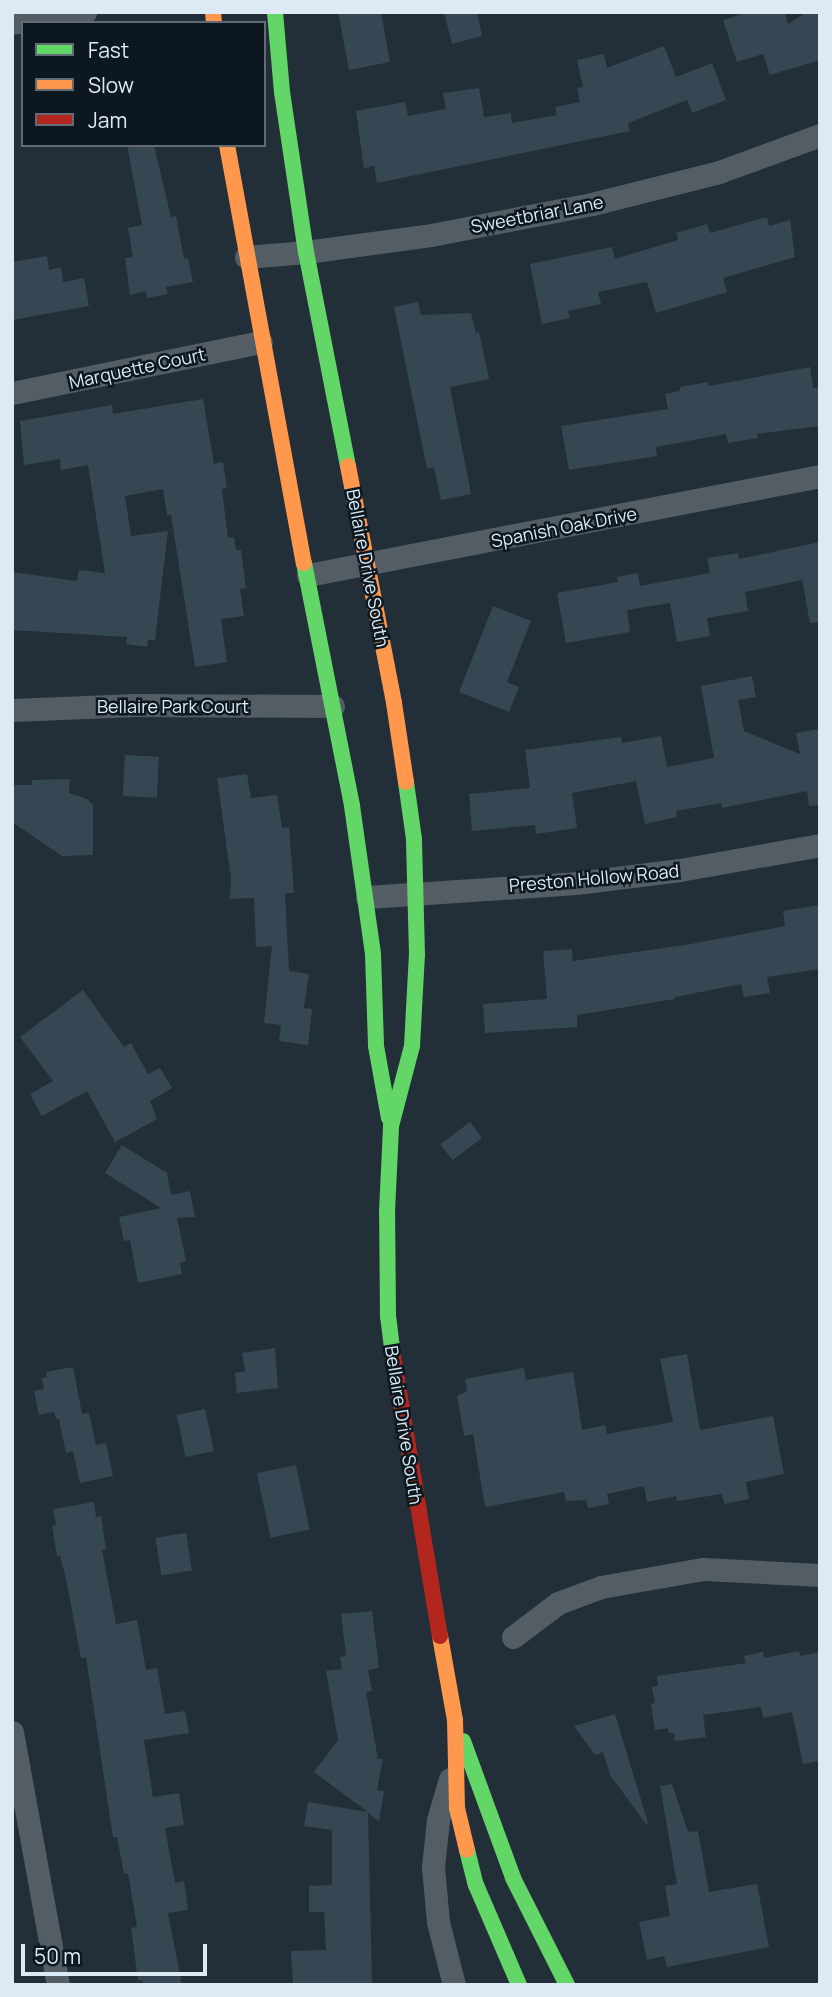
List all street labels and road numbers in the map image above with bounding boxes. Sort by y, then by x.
street label: Sweetbriar Lane [469,191,605,237]
street label: Marquette Court [67,343,207,393]
street label: Bellaire Drive South [342,487,394,649]
street label: Spanish Oak Drive [489,502,639,552]
street label: Bellaire Park Court [97,695,249,717]
street label: Preston Hollow Road [508,860,680,896]
street label: Bellaire Drive South [381,1344,427,1506]

